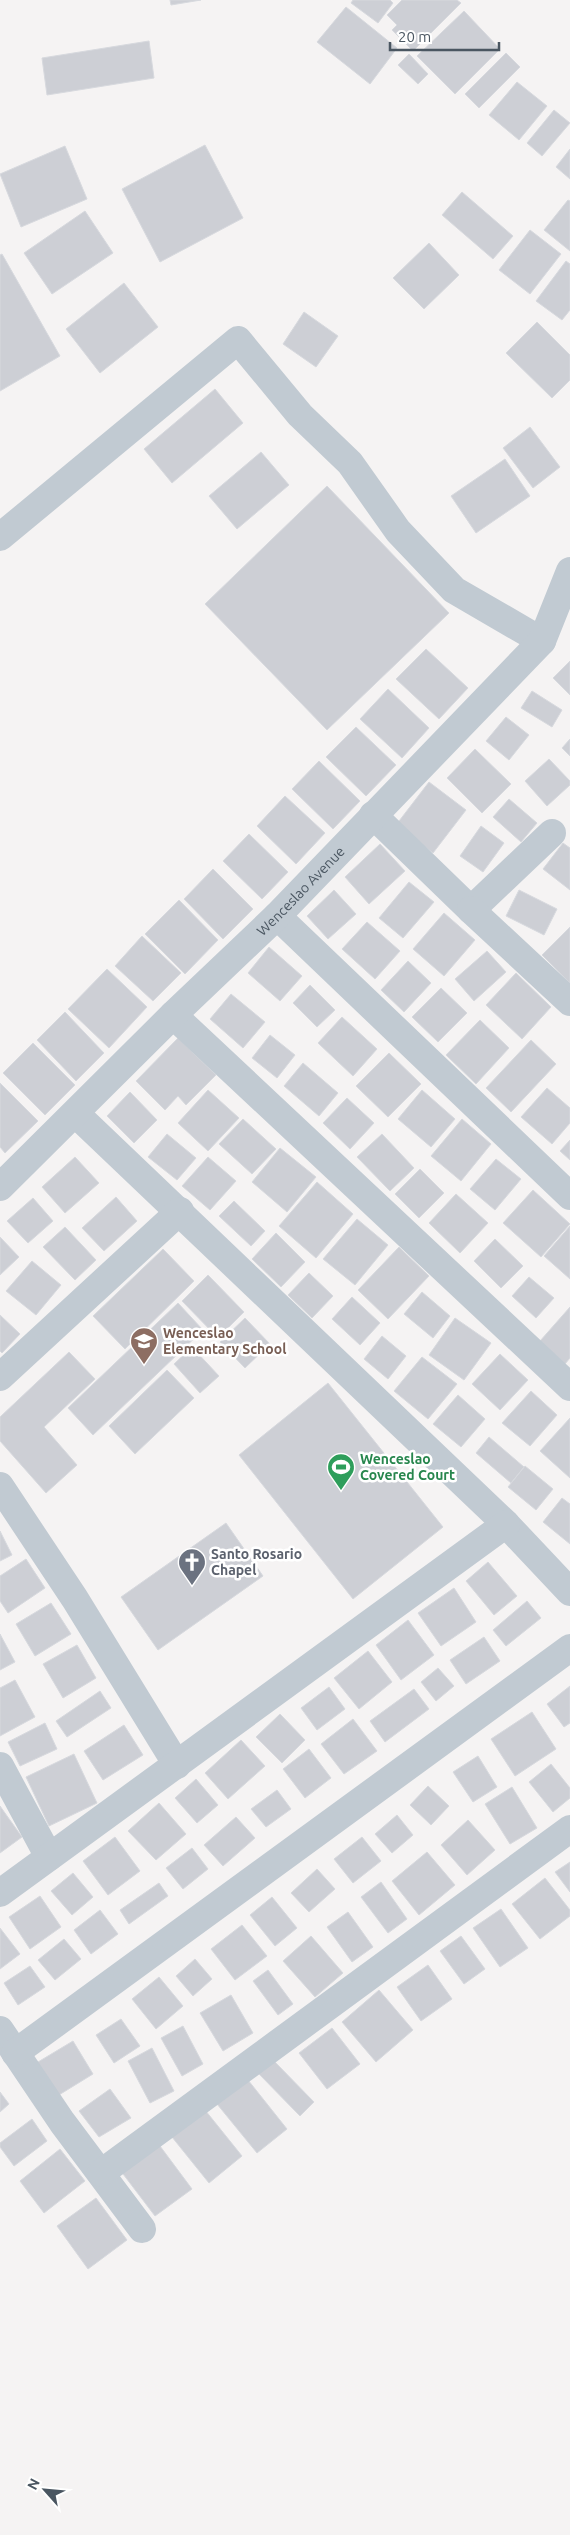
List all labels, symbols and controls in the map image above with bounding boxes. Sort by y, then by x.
scale bar [390,20,499,52]
text: 20 m [398,28,431,45]
street label: Wenceslao Avenue [254,843,348,939]
place label: Wenceslao Elementary School [163,1325,286,1357]
school or university icon: Wenceslao Elementary School [129,1326,159,1365]
place label: Wenceslao Covered Court [360,1451,455,1483]
sports icon: Wenceslao Covered Court [326,1452,356,1491]
place label: Santo Rosario Chapel [211,1546,302,1578]
church icon: Santo Rosario Chapel [177,1547,207,1586]
north arrow [20,2465,70,2515]
text: N [24,2476,43,2492]

